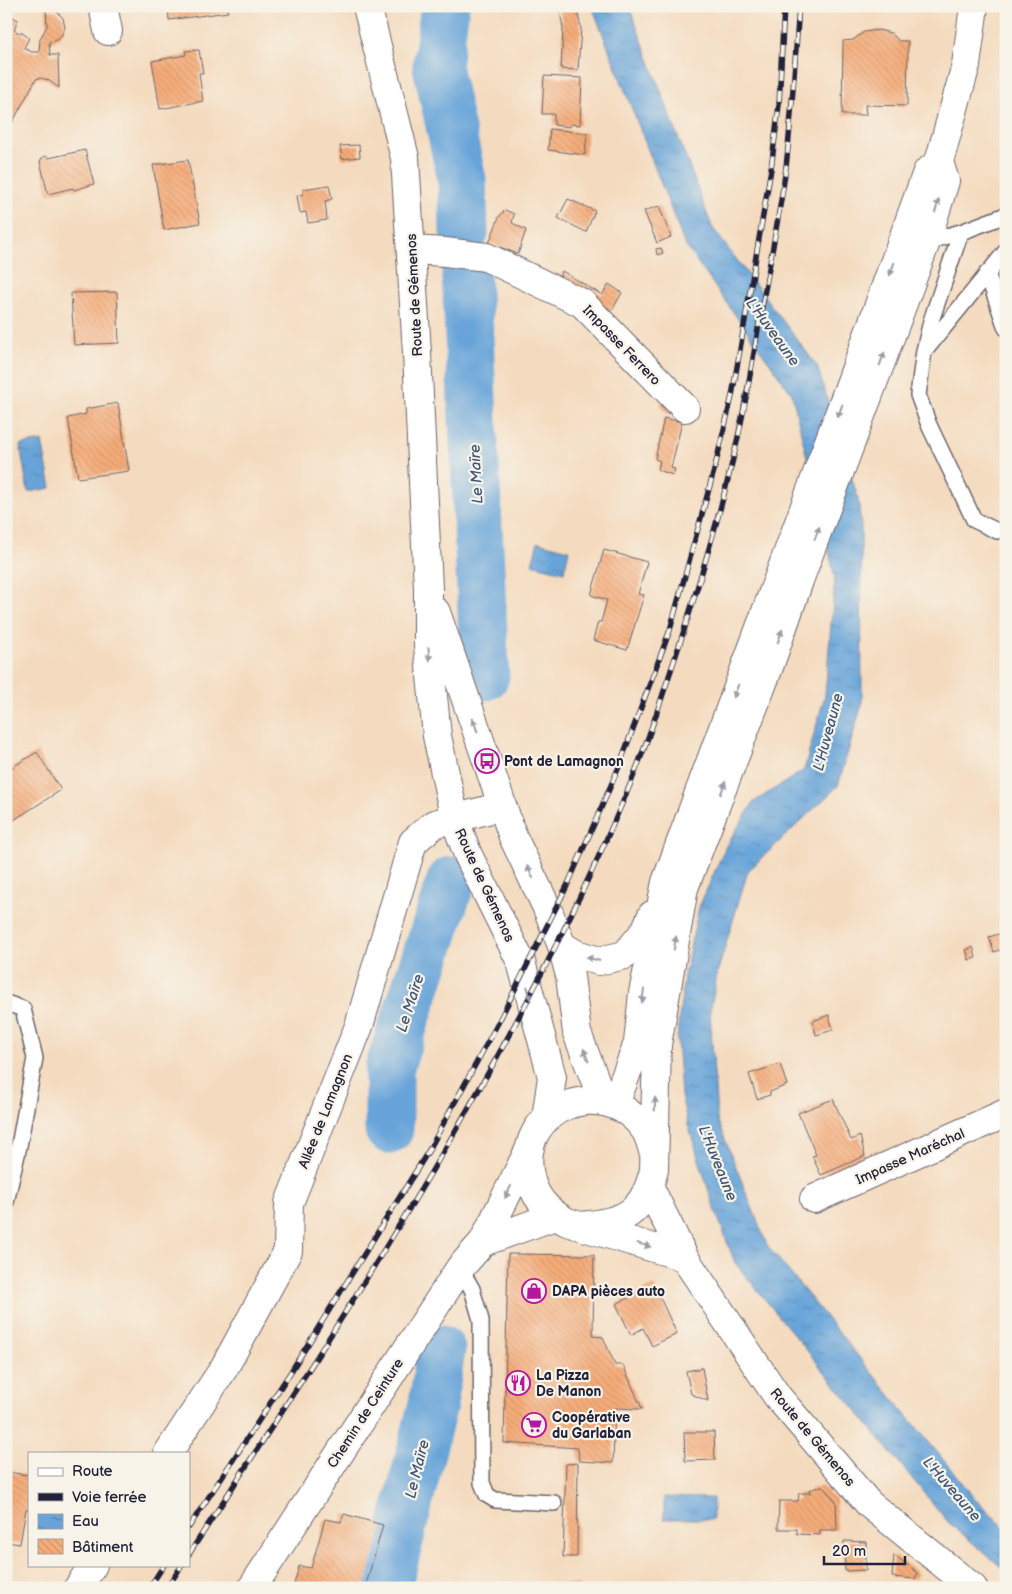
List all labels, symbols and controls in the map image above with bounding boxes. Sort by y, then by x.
one-way arrow [933,198,941,213]
street label: Route de Gémenos [403,233,426,357]
one-way arrow [888,261,895,276]
water label: L'Huveaune [742,295,804,370]
street label: Impasse Ferrero [579,302,664,389]
one-way arrow [878,351,886,366]
one-way arrow [836,404,844,419]
water label: Le Maïre [465,443,488,504]
one-way arrow [814,525,821,540]
one-way arrow [776,628,784,643]
one-way arrow [425,646,433,662]
one-way arrow [732,684,740,699]
water label: L'Huveaune [809,691,848,773]
one-way arrow [470,717,478,732]
bus stop icon: Pont de Lamagnon [474,748,500,774]
place label: Pont de Lamagnon [504,753,624,770]
one-way arrow [719,781,727,795]
street label: Route de Gémenos [451,826,518,945]
one-way arrow [526,865,534,879]
one-way arrow [671,934,679,950]
one-way arrow [585,955,600,963]
water label: Le Maïre [392,972,429,1034]
one-way arrow [525,986,533,1001]
one-way arrow [639,989,647,1005]
one-way arrow [582,1047,590,1062]
street label: Allée de Lamagnon [295,1051,356,1171]
one-way arrow [651,1095,659,1111]
water label: L'Huveaune [694,1123,741,1204]
street label: Impasse Maréchal [853,1125,967,1188]
one-way arrow [504,1185,512,1199]
one-way arrow [636,1241,651,1249]
shop icon: DAPA pièces auto [521,1278,547,1304]
place label: DAPA pièces auto [552,1283,665,1300]
street label: Chemin de Ceinture [324,1355,407,1471]
place label: La Pizza De Manon [536,1367,601,1400]
restaurant icon: La Pizza De Manon [505,1370,531,1396]
street label: Route de Gémenos [767,1385,859,1490]
place label: Coopérative du Garlaban [552,1409,632,1442]
supermarket icon: Coopérative du Garlaban [521,1412,547,1438]
water label: Le Maïre [401,1438,434,1500]
legend [28,1452,190,1566]
water label: L'Huveaune [918,1453,985,1526]
text: Route [72,1462,113,1481]
text: Voie ferrée [72,1488,147,1507]
text: Eau [72,1512,99,1531]
scale bar [824,1534,906,1566]
text: Bâtiment [72,1538,134,1557]
text: 20 m [832,1542,866,1561]

